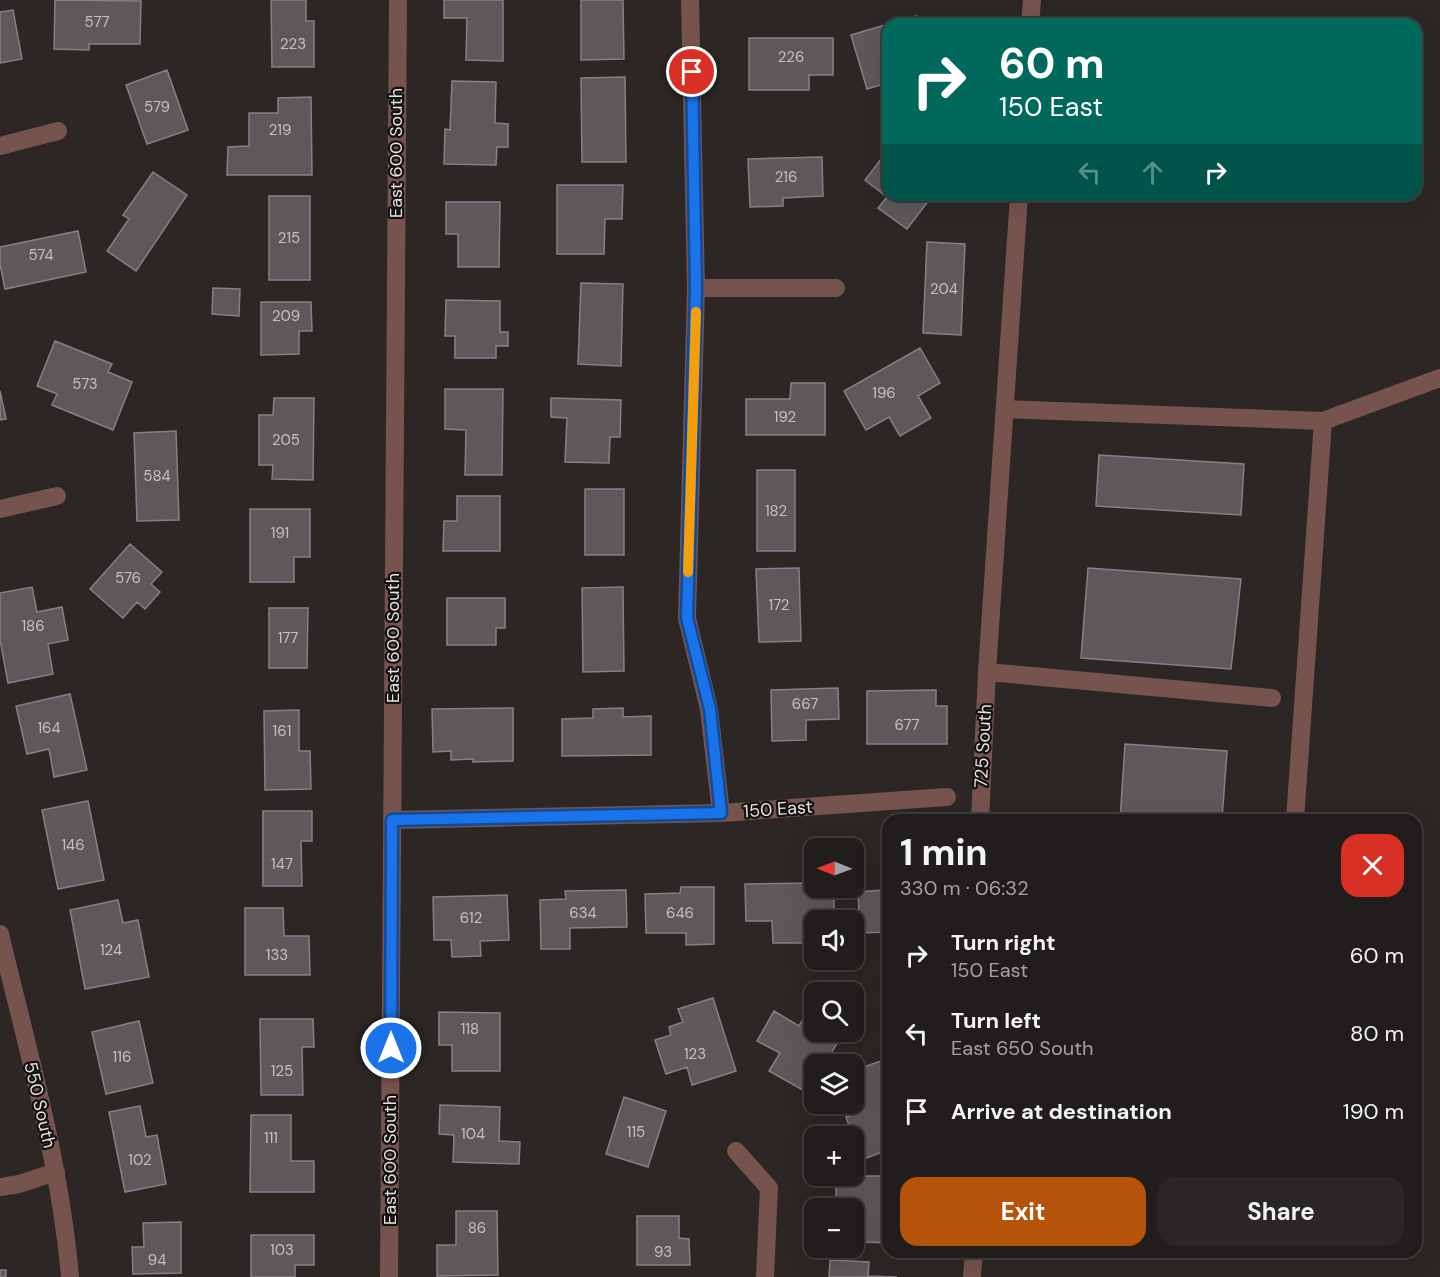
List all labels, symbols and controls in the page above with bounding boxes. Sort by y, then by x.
house number: 577 [85,12,109,32]
house number: 223 [280,34,306,54]
text: 60 m [999,36,1105,91]
icon: right [900,42,978,120]
pin [666,46,717,97]
house number: 226 [778,47,804,67]
icon: arrive [675,55,708,88]
street label: East 600 South [384,88,408,218]
text: 150 East [999,89,1103,124]
house number: 579 [144,97,170,117]
house number: 219 [269,120,291,140]
icon: left [1073,156,1106,189]
icon: ahead [1136,156,1169,189]
icon: right [1199,156,1232,189]
house number: 216 [775,167,797,187]
house number: 215 [278,228,300,248]
house number: 574 [28,245,54,265]
house number: 204 [930,279,958,299]
house number: 209 [272,306,300,326]
house number: 573 [72,374,98,394]
house number: 196 [872,383,896,403]
house number: 192 [774,407,796,427]
house number: 205 [272,430,300,450]
house number: 584 [143,466,171,486]
house number: 182 [765,501,787,521]
house number: 191 [271,523,289,543]
house number: 576 [115,568,141,588]
street label: East 600 South [381,573,405,703]
house number: 172 [769,595,789,615]
house number: 186 [21,616,45,636]
house number: 177 [278,628,298,648]
house number: 667 [792,694,818,714]
street label: 725 South [969,703,997,789]
house number: 677 [894,715,920,735]
house number: 164 [37,718,61,738]
house number: 161 [273,721,291,741]
street label: 150 East [743,795,813,823]
text: 1 min [900,829,988,876]
button: close [1341,834,1404,897]
house number: 146 [61,835,85,855]
north arrow [804,838,864,898]
map controls [804,838,864,1258]
house number: 147 [271,854,293,874]
text: 330 m · 06:32 [900,875,1029,901]
house number: 634 [569,903,597,923]
house number: 646 [666,903,694,923]
house number: 612 [460,908,482,928]
button: sound [804,910,864,970]
text: Turn right [951,928,1056,957]
icon: right [900,939,933,972]
house number: 124 [100,940,122,960]
text: 60 m [1350,941,1404,970]
house number: 133 [266,945,288,965]
text: 150 East [951,957,1028,983]
button: search [804,982,864,1042]
text: Turn left [951,1006,1041,1035]
position arrow [359,1016,423,1080]
icon: left [900,1017,933,1050]
house number: 118 [461,1019,479,1039]
text: 80 m [1350,1019,1404,1048]
text: East 650 South [951,1035,1094,1061]
house number: 123 [684,1044,706,1064]
house number: 116 [113,1047,131,1067]
button: layers [804,1054,864,1114]
street label: 550 South [18,1059,62,1151]
house number: 125 [271,1061,293,1081]
street label: East 600 South [378,1095,402,1225]
icon: arrive [900,1095,933,1128]
text: Arrive at destination [951,1097,1172,1126]
text: 190 m [1343,1097,1404,1126]
house number: 115 [627,1122,645,1142]
house number: 104 [461,1124,485,1144]
button: + [804,1126,864,1186]
house number: 111 [264,1128,278,1148]
house number: 102 [128,1150,152,1170]
button: Exit [900,1177,1146,1246]
button: Share [1158,1177,1404,1246]
button: − [804,1198,864,1258]
house number: 86 [468,1218,486,1238]
house number: 103 [270,1240,294,1260]
house number: 93 [654,1242,672,1262]
house number: 94 [148,1250,166,1270]

